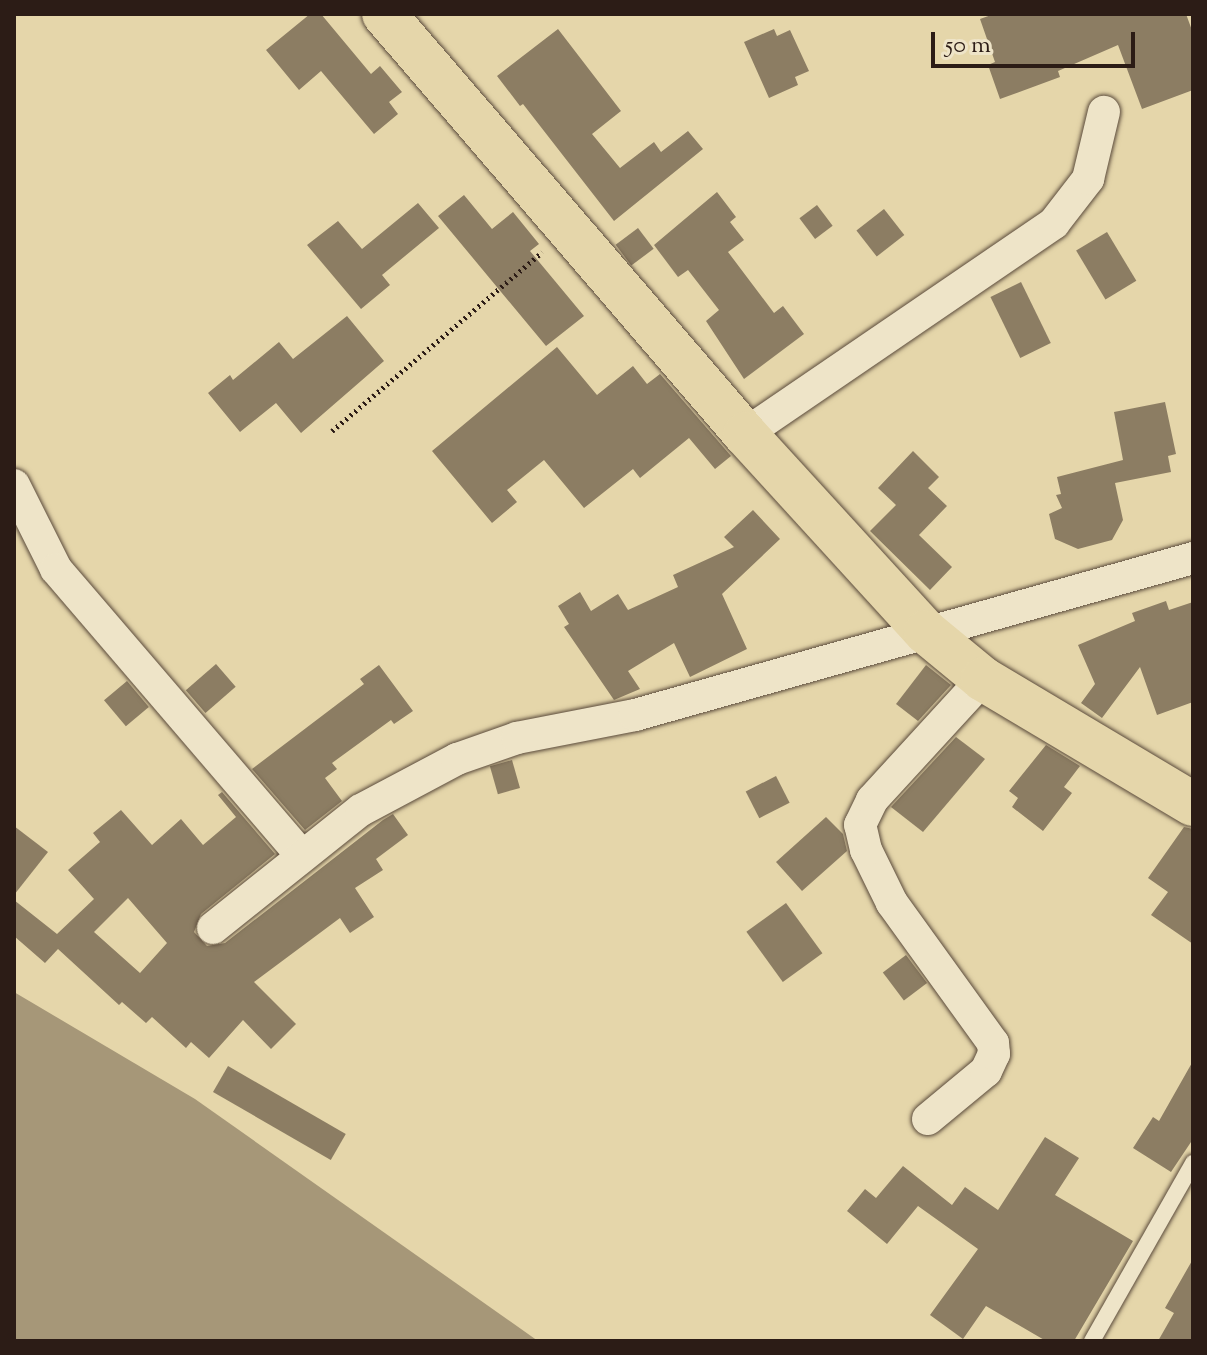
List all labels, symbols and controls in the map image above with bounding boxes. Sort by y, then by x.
scale bar [935,16,1139,66]
text: 50 m [945,29,991,63]

